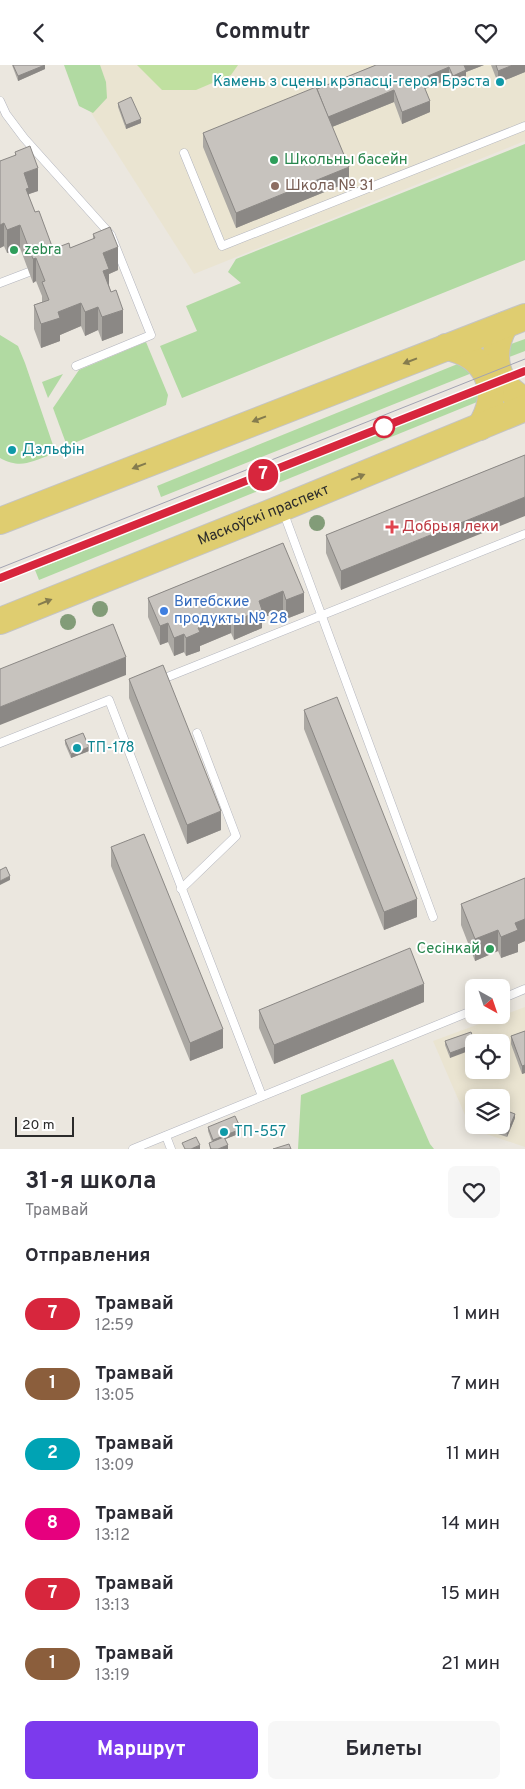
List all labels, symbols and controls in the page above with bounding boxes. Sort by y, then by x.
icon: back [25,19,53,47]
text: Commutr [215,19,310,46]
icon: heart [472,19,500,47]
place label: Камень з сцены крэпасці-героя Брэста [213,73,490,92]
marker: Камень з сцены крэпасці-героя Брэста [494,76,506,88]
place label: Школьны басейн [284,151,408,170]
marker: Школьны басейн [268,154,280,166]
place label: Школа № 31 [285,177,374,196]
marker: Школа № 31 [269,180,281,192]
place label: zebra [24,241,61,260]
marker: zebra [8,244,20,256]
one-way arrow [402,357,417,365]
one-way arrow [251,416,266,424]
unlabelled marker [373,416,395,438]
place label: Дэльфін [22,441,85,460]
marker: Дэльфін [6,444,18,456]
line badge: 7 [247,459,279,491]
one-way arrow [131,462,146,470]
text: 7 [258,463,268,486]
one-way arrow [351,472,366,480]
street label: Маскоўскі праспект [195,480,332,550]
place label: Добрыя леки [402,518,499,537]
marker: Добрыя леки [386,521,398,533]
place label: Витебские продукты № 28 [174,593,288,629]
one-way arrow [38,598,52,606]
marker: Витебские продукты № 28 [158,605,170,617]
place label: ТП-178 [87,739,135,758]
marker: ТП-178 [71,742,83,754]
place label: Сесінкай [416,940,480,959]
marker: Сесінкай [484,943,496,955]
north arrow [465,979,510,1024]
map controls [465,979,510,1134]
button: locate [465,1034,510,1079]
button: layers [465,1089,510,1134]
scale bar [15,1114,74,1137]
text: 20 m [22,1117,55,1134]
place label: ТП-557 [234,1123,286,1142]
marker: ТП-557 [218,1126,230,1138]
button: heart [448,1166,500,1218]
text: 31-я школа [25,1167,156,1197]
text: Трамвай [25,1201,88,1221]
text: Отправления [25,1244,151,1268]
text: Трамвай [95,1292,174,1316]
text: 7 [48,1302,57,1325]
text: 1 мин [453,1302,500,1326]
text: 12:59 [95,1316,134,1336]
text: Трамвай [95,1362,174,1386]
text: 1 [49,1372,56,1395]
text: 7 мин [451,1372,500,1396]
text: 13:05 [95,1386,134,1406]
text: Трамвай [95,1432,174,1456]
text: 2 [47,1442,58,1465]
text: 11 мин [446,1442,500,1466]
text: 13:09 [95,1456,134,1476]
text: Трамвай [95,1502,174,1526]
text: 8 [47,1512,58,1535]
text: 14 мин [442,1512,500,1536]
text: 13:12 [95,1526,130,1546]
text: Трамвай [95,1572,174,1596]
text: 7 [48,1582,57,1605]
text: 15 мин [441,1582,500,1606]
text: 13:13 [95,1596,130,1616]
text: Трамвай [95,1642,174,1666]
text: 1 [49,1652,56,1675]
text: 21 мин [441,1652,500,1676]
text: 13:19 [95,1666,130,1686]
button: Маршрут [25,1721,258,1779]
button: Билеты [268,1721,500,1779]

